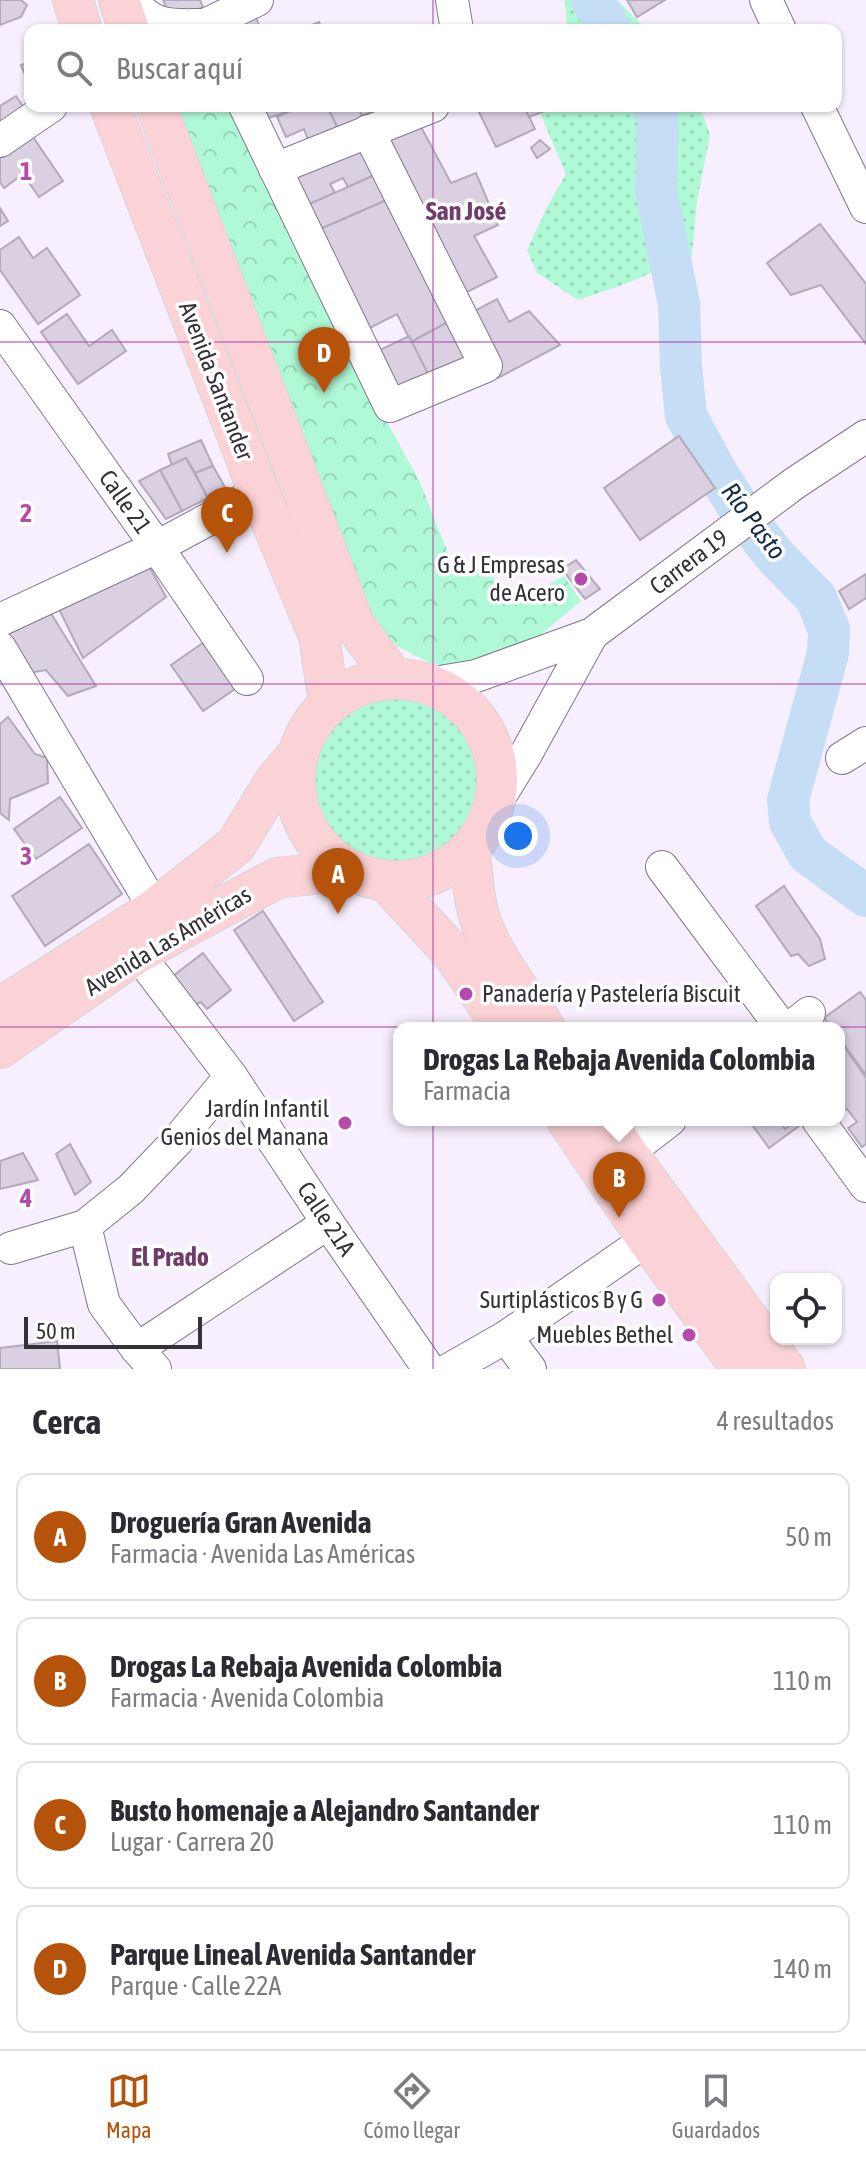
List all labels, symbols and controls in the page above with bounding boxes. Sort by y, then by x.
search box [24,24,842,112]
icon: search [52,46,96,90]
text: Buscar aquí [116,51,243,85]
text: 1 [20,156,32,186]
district label: San José [426,196,507,226]
street label: Avenida Santander [174,298,259,465]
pin: D [298,327,350,393]
street label: Calle 21 [94,465,157,539]
water label: Río Pasto [716,477,792,565]
pin: C [201,487,253,553]
text: 2 [20,498,32,528]
street label: Carrera 19 [644,524,733,600]
place label: G & J Empresas de Acero [437,551,565,606]
marker: G & J Empresas de Acero [572,570,590,588]
your location [498,816,538,856]
text: 3 [20,841,32,871]
pin: A [312,848,364,914]
street label: Avenida Las Américas [80,880,256,1001]
place label: Panadería y Pastelería Biscuit [482,980,741,1007]
marker: Panadería y Pastelería Biscuit [457,985,475,1003]
popup [393,1022,845,1126]
text: Drogas La Rebaja Avenida Colombia [423,1042,815,1076]
text: Farmacia [423,1076,511,1106]
place label: Jardín Infantil Genios del Manana [160,1095,330,1150]
marker: Jardín Infantil Genios del Manana [336,1114,354,1132]
pin: B [593,1152,645,1218]
street label: Calle 21A [292,1177,361,1261]
text: 4 [19,1183,32,1213]
district label: El Prado [131,1242,209,1272]
map controls [770,1273,842,1345]
button: locate [770,1273,842,1345]
place label: Surtiplásticos B y G [480,1286,643,1313]
marker: Surtiplásticos B y G [650,1291,668,1309]
scale bar [24,1313,202,1349]
text: 50 m [36,1318,76,1344]
place label: Muebles Bethel [536,1321,674,1348]
marker: Muebles Bethel [680,1326,698,1344]
text: Cerca [32,1402,101,1441]
text: 4 resultados [717,1406,834,1436]
text: Droguería Gran Avenida [110,1505,371,1539]
text: A [54,1522,66,1552]
text: 50 m [785,1522,832,1552]
text: Farmacia · Avenida Las Américas [110,1539,415,1569]
text: Drogas La Rebaja Avenida Colombia [110,1649,502,1683]
text: B [54,1666,66,1696]
text: 110 m [773,1666,832,1696]
text: Farmacia · Avenida Colombia [110,1683,384,1713]
text: Busto homenaje a Alejandro Santander [110,1793,539,1827]
text: C [54,1810,66,1840]
text: 110 m [773,1810,832,1840]
text: Lugar · Carrera 20 [110,1827,274,1857]
text: Parque Lineal Avenida Santander [110,1937,475,1971]
text: D [53,1954,67,1984]
text: 140 m [773,1954,832,1984]
text: Parque · Calle 22A [110,1971,281,2001]
tab: Mapa [106,2069,152,2143]
tab: Cómo llegar [363,2069,460,2143]
tab: Guardados [672,2069,760,2143]

